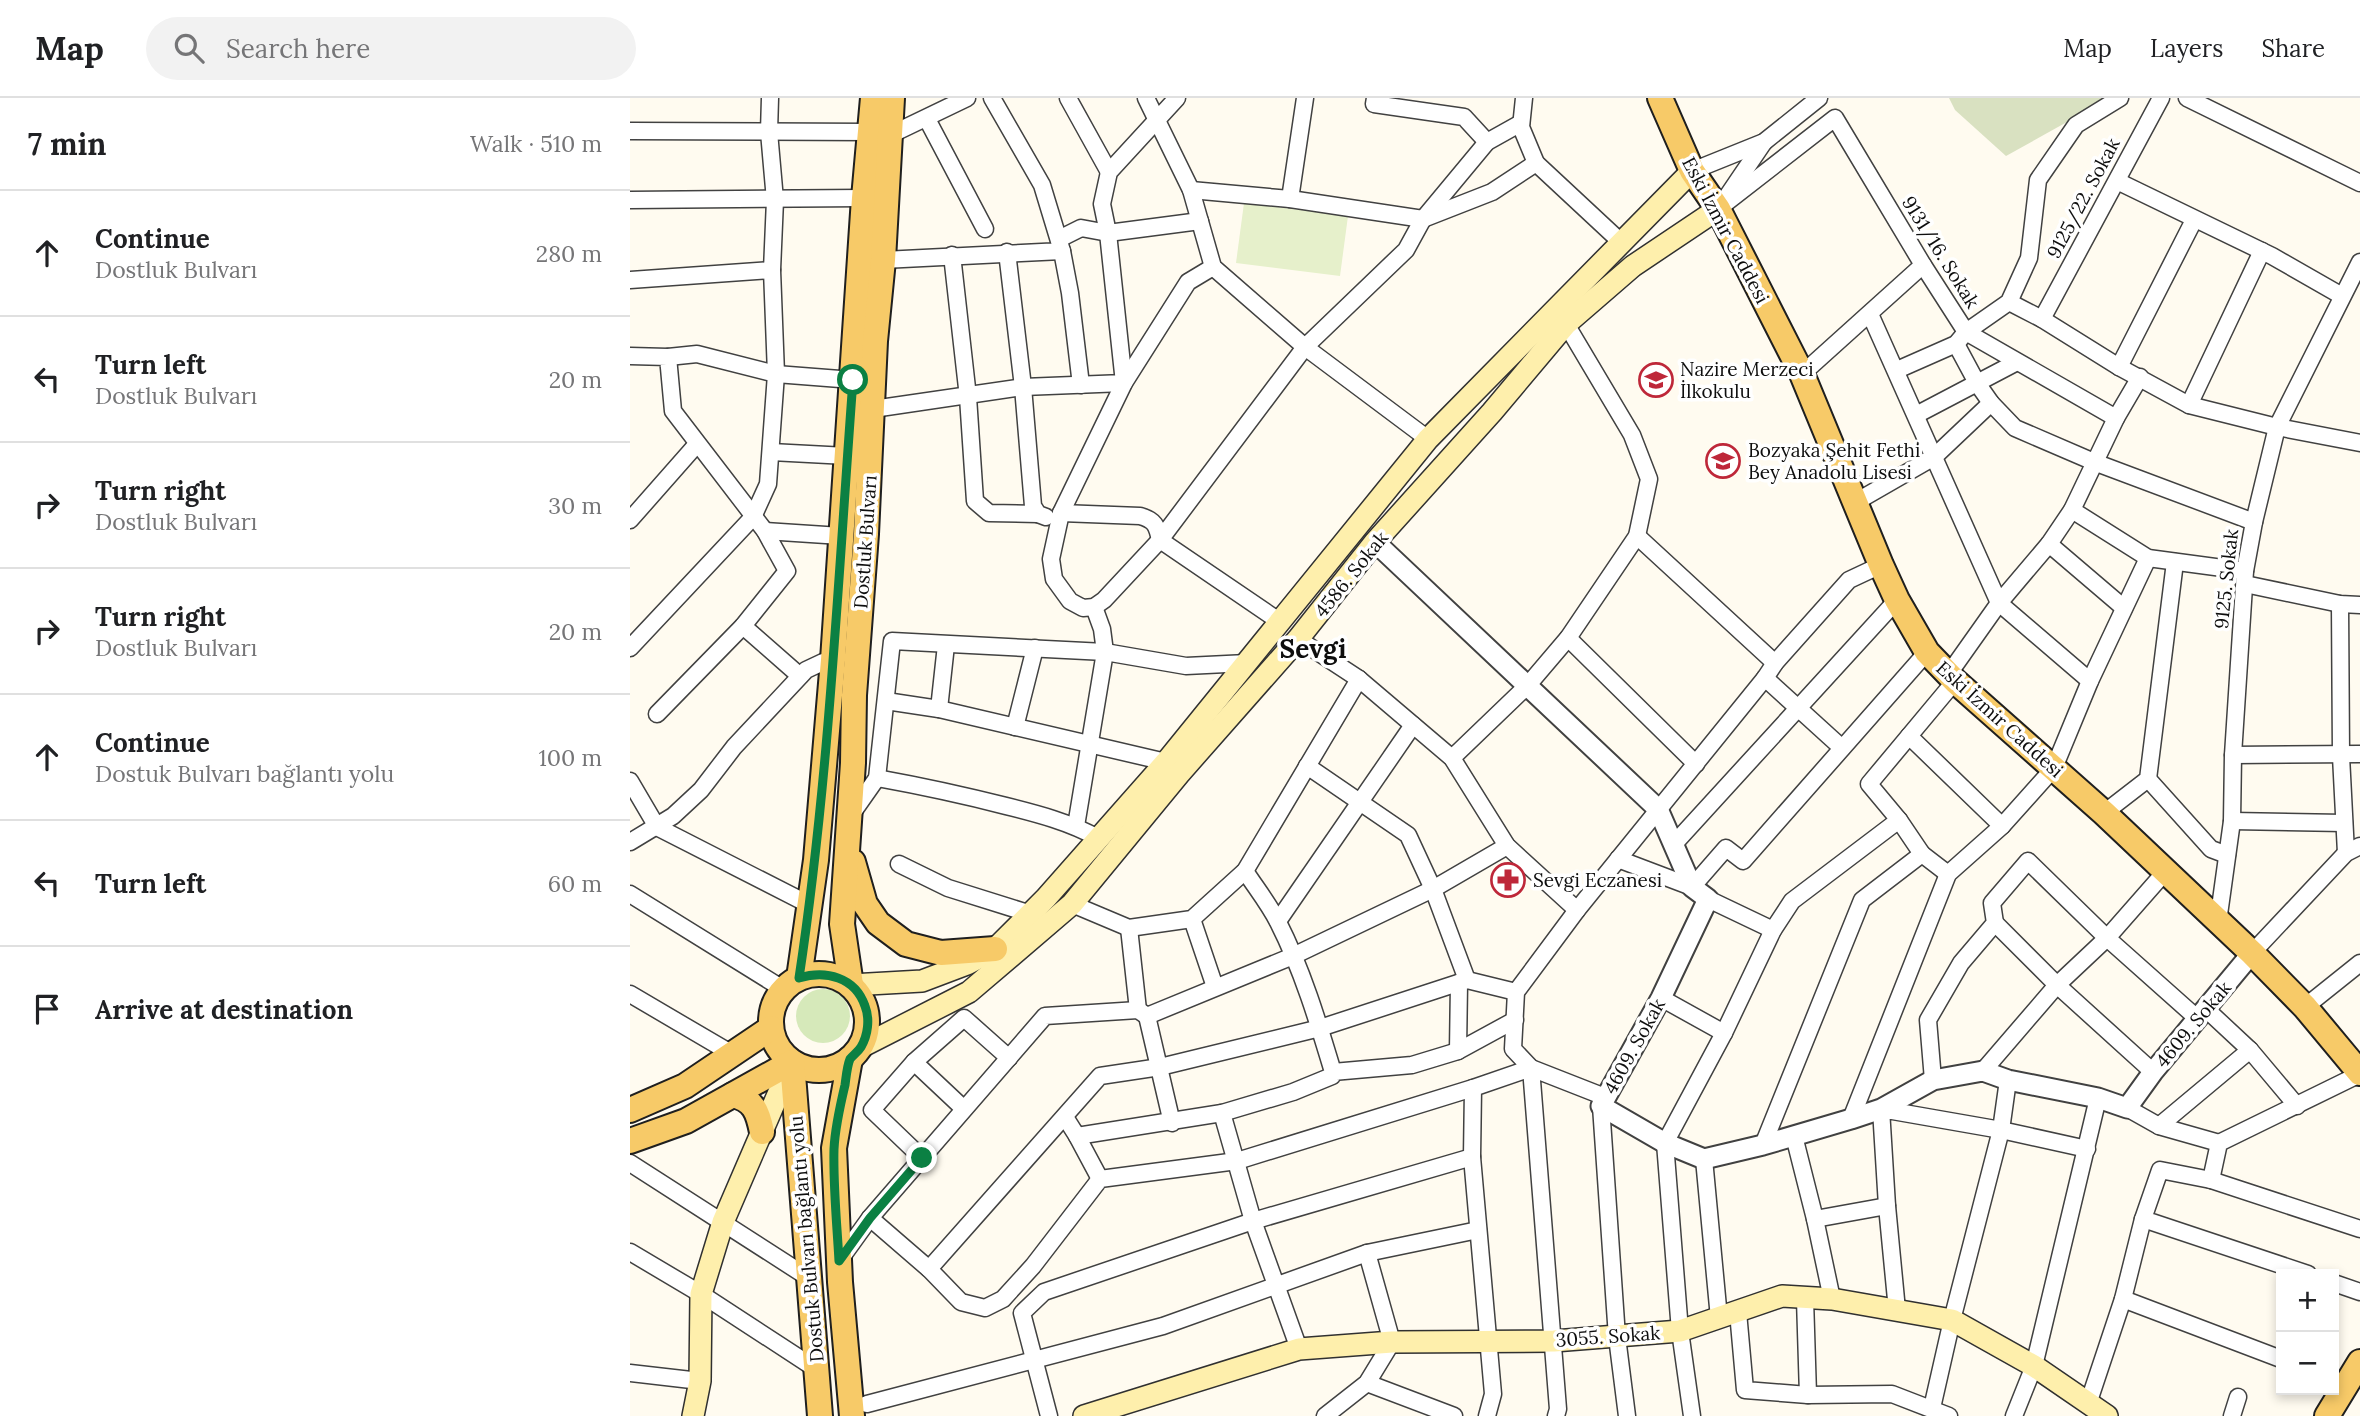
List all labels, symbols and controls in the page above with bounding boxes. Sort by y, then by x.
search box [146,17,636,80]
text: Map [35,27,104,69]
icon: search [170,29,208,67]
text: Search here [226,32,370,65]
text: Map [2063,33,2112,64]
text: Layers [2150,33,2223,64]
text: Share [2261,33,2325,64]
text: 7 min [28,125,107,163]
text: Walk · 510 m [470,129,602,158]
street label: 9125/22. Sokak [2041,133,2126,263]
street label: Eski İzmir Caddesi [1677,152,1775,308]
street label: 9131/16. Sokak [1896,191,1985,314]
text: Continue [95,222,210,255]
icon: ahead [28,234,66,272]
text: 280 m [536,239,602,268]
text: Dostluk Bulvarı [95,255,257,284]
text: Turn left [95,348,206,381]
place label: Nazire Merzeci İlkokulu [1680,357,1814,403]
icon: left [28,360,66,398]
school or university icon: Nazire Merzeci İlkokulu [1637,361,1675,399]
route start [837,364,868,395]
text: 20 m [549,365,602,394]
text: Dostluk Bulvarı [95,381,257,410]
place label: Bozyaka Şehit Fethi Bey Anadolu Lisesi [1748,438,1920,484]
school or university icon: Bozyaka Şehit Fethi Bey Anadolu Lisesi [1704,442,1742,480]
text: Turn right [95,474,226,507]
street label: Dostluk Bulvarı [848,474,882,610]
icon: right [28,486,66,524]
text: 30 m [548,491,602,520]
text: Dostluk Bulvarı [95,507,257,536]
street label: 4586. Sokak [1309,525,1394,622]
street label: 9125. Sokak [2209,527,2243,630]
text: Turn right [95,600,226,633]
icon: right [28,612,66,650]
text: 20 m [549,617,602,646]
district label: Sevgi [1280,632,1346,665]
text: Dostluk Bulvarı [95,633,257,662]
street label: Eski İzmir Caddesi [1931,656,2069,782]
text: Continue [95,726,210,759]
icon: ahead [28,738,66,776]
text: 100 m [538,743,602,772]
text: Dostuk Bulvarı bağlantı yolu [95,759,394,788]
pharmacy icon: Sevgi Eczanesi [1489,861,1527,899]
icon: left [28,864,66,902]
text: Turn left [95,867,206,900]
place label: Sevgi Eczanesi [1533,868,1662,892]
text: 60 m [548,869,602,898]
street label: 4609. Sokak [2150,975,2237,1072]
icon: arrive [28,990,66,1028]
text: Arrive at destination [95,993,353,1026]
street label: 4609. Sokak [1598,993,1670,1098]
street label: Dostuk Bulvarı bağlantı yolu [783,1115,829,1363]
route end [906,1142,937,1173]
map controls [2276,1269,2339,1395]
button: + [2276,1269,2339,1332]
street label: 3055. Sokak [1555,1320,1662,1352]
button: − [2276,1332,2339,1395]

